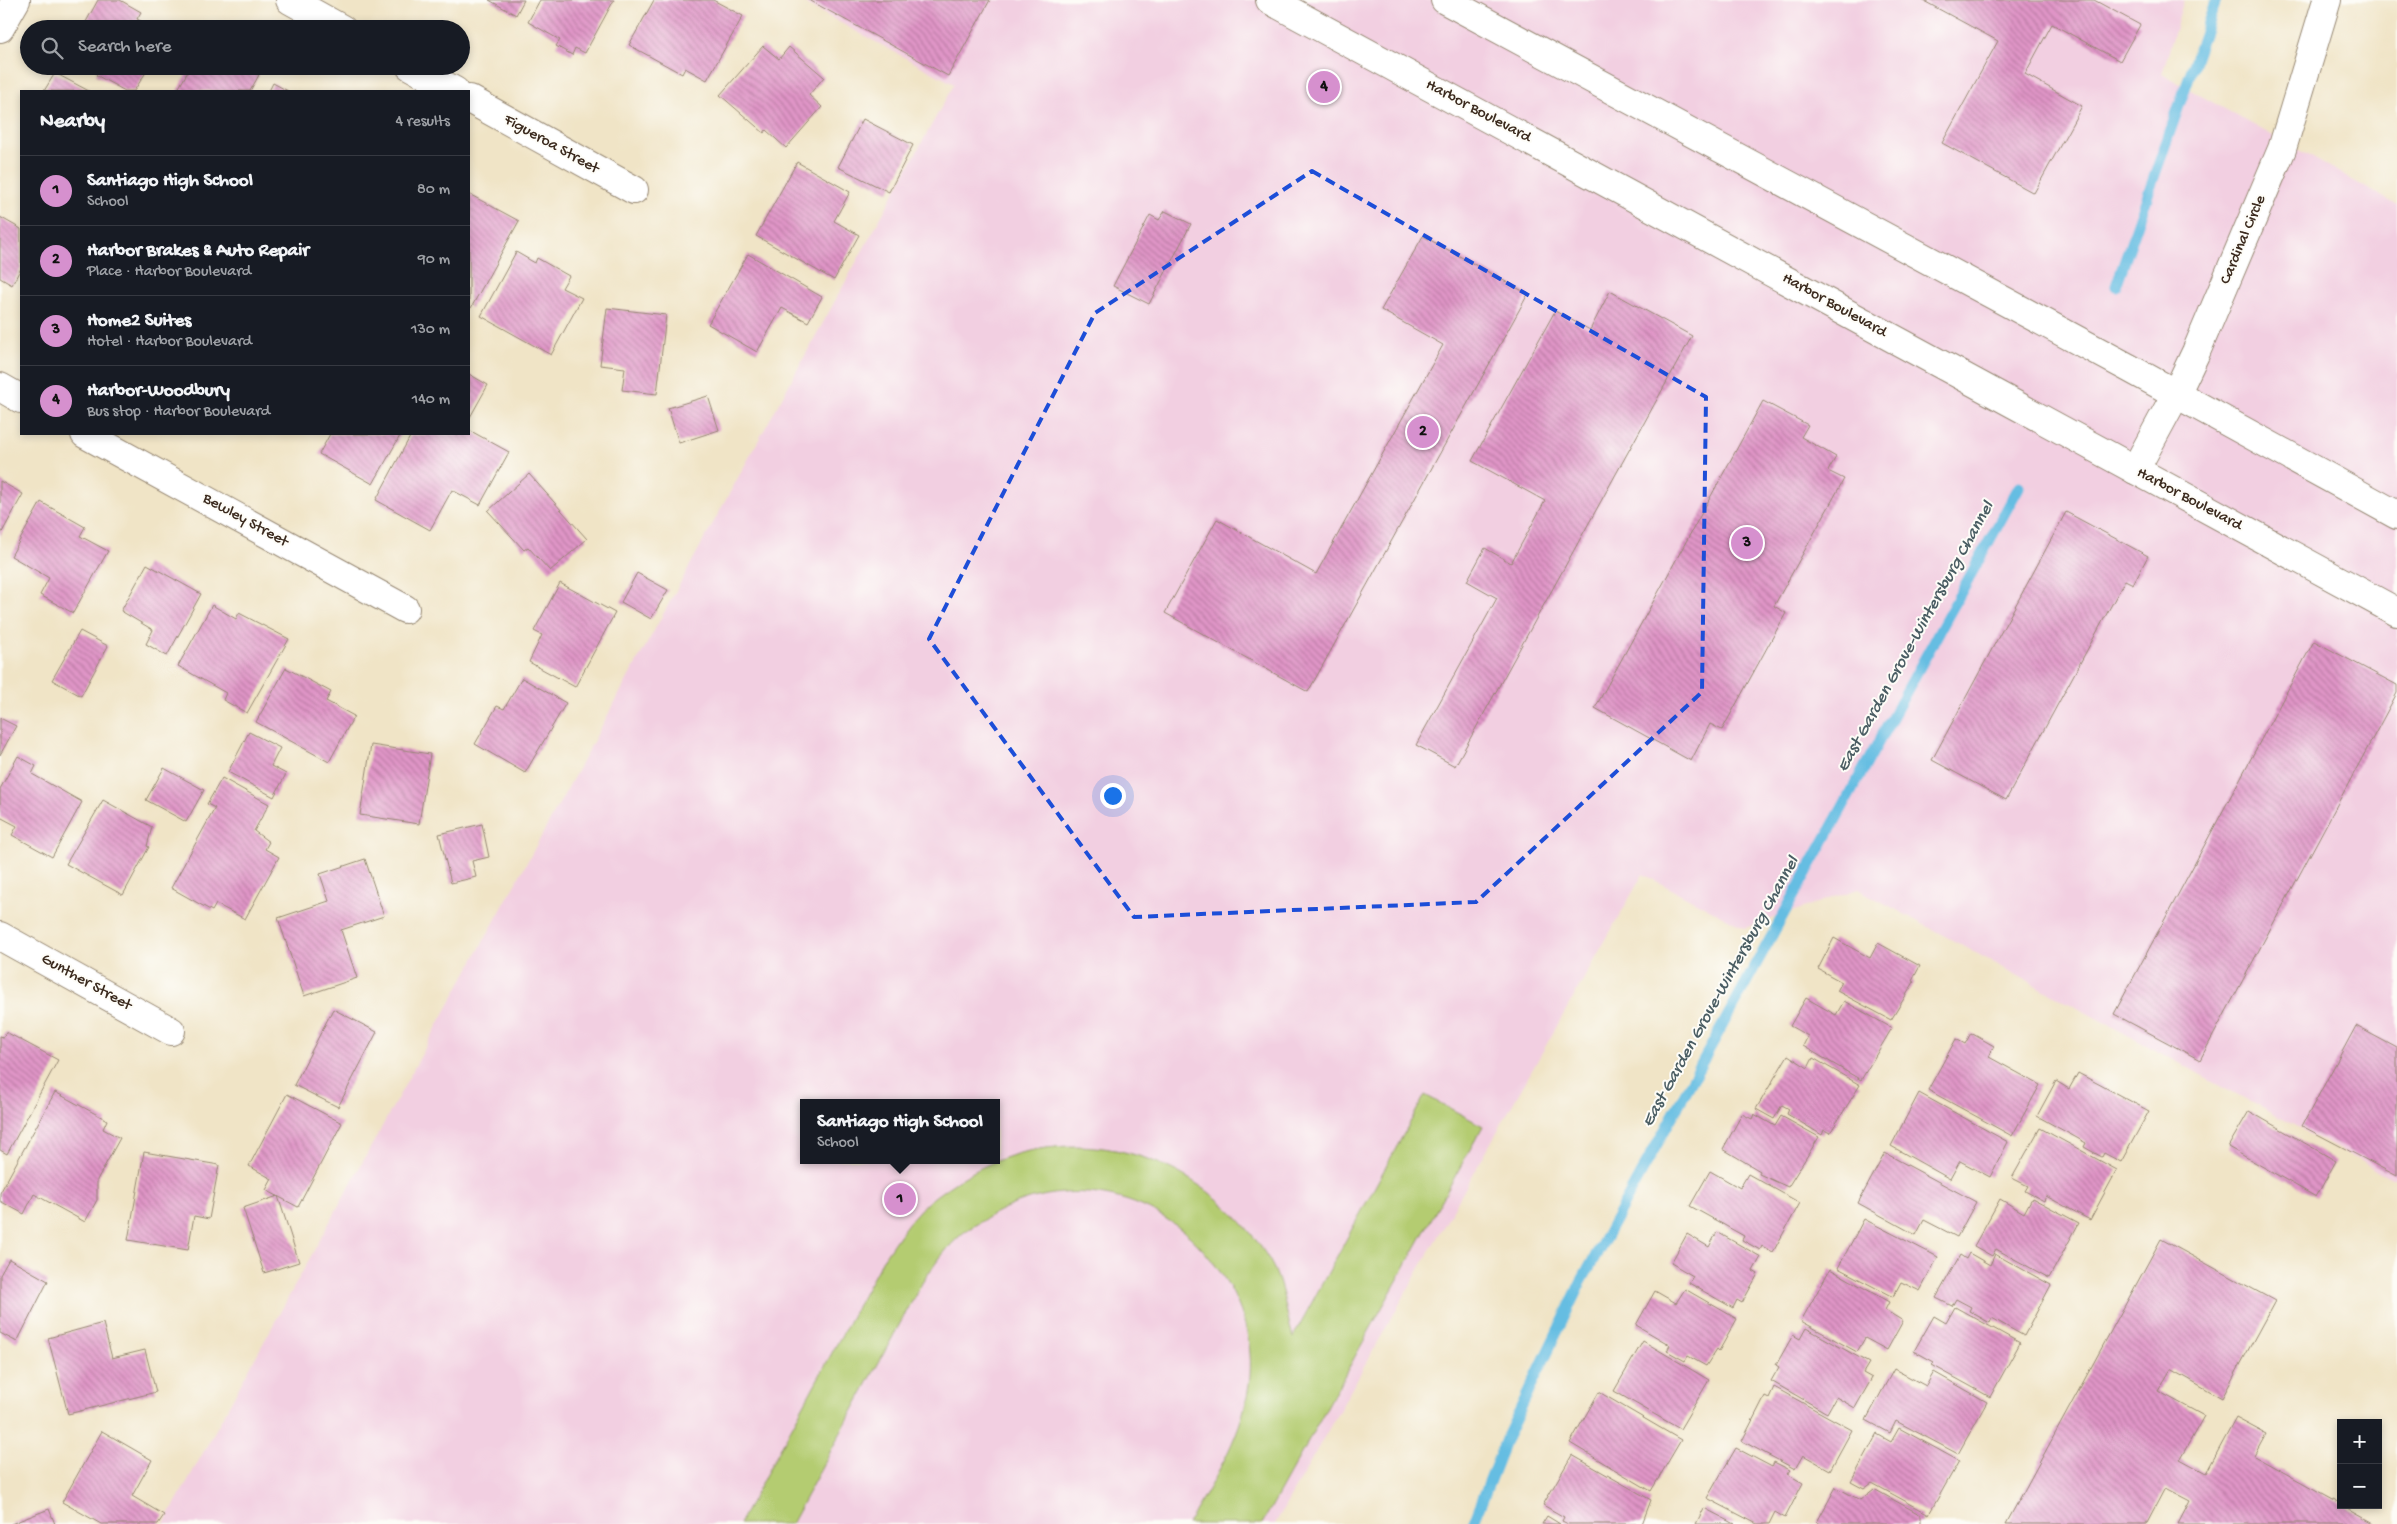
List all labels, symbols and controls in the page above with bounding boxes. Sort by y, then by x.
search box [20,20,470,75]
icon: search [38,34,66,62]
text: Search here [78,36,172,59]
pin: 4 [1308,68,1340,106]
street label: Harbor Boulevard [1422,76,1535,149]
text: Nearby [40,110,105,135]
street label: Figueroa Street [499,111,603,180]
text: 4 results [395,113,450,132]
text: Santiago High School [87,170,253,193]
text: 1 [53,181,59,200]
text: 80 m [417,181,450,200]
street label: Cardinal Circle [2217,192,2272,287]
text: School [87,193,129,212]
text: Harbor Brakes & Auto Repair [87,240,309,263]
text: 2 [52,251,60,270]
text: 90 m [418,251,450,270]
text: Place · Harbor Boulevard [87,263,251,282]
street label: Harbor Boulevard [1778,269,1891,343]
text: Home2 Suites [87,310,191,333]
text: 3 [52,321,60,340]
text: 130 m [411,321,450,340]
text: Hotel · Harbor Boulevard [87,333,252,352]
text: Harbor-Woodbury [87,380,230,403]
text: 4 [52,391,60,410]
text: 140 m [412,391,450,410]
text: Bus stop · Harbor Boulevard [87,403,270,422]
pin: 2 [1407,413,1439,451]
street label: Harbor Boulevard [2133,464,2246,537]
street label: Bewley Street [198,489,292,553]
water label: East Garden Grove-Wintersburg Channel [1833,497,2000,776]
pin: 3 [1731,524,1763,562]
your location [1100,783,1126,809]
water label: East Garden Grove-Wintersburg Channel [1638,852,1805,1131]
street label: Gunther Street [37,950,136,1016]
popup [800,1099,1000,1164]
text: Santiago High School [817,1111,983,1134]
text: School [817,1134,859,1153]
pin: 1 [884,1180,916,1218]
map controls [2337,1419,2382,1509]
button: + [2337,1419,2382,1464]
button: − [2337,1464,2382,1509]

